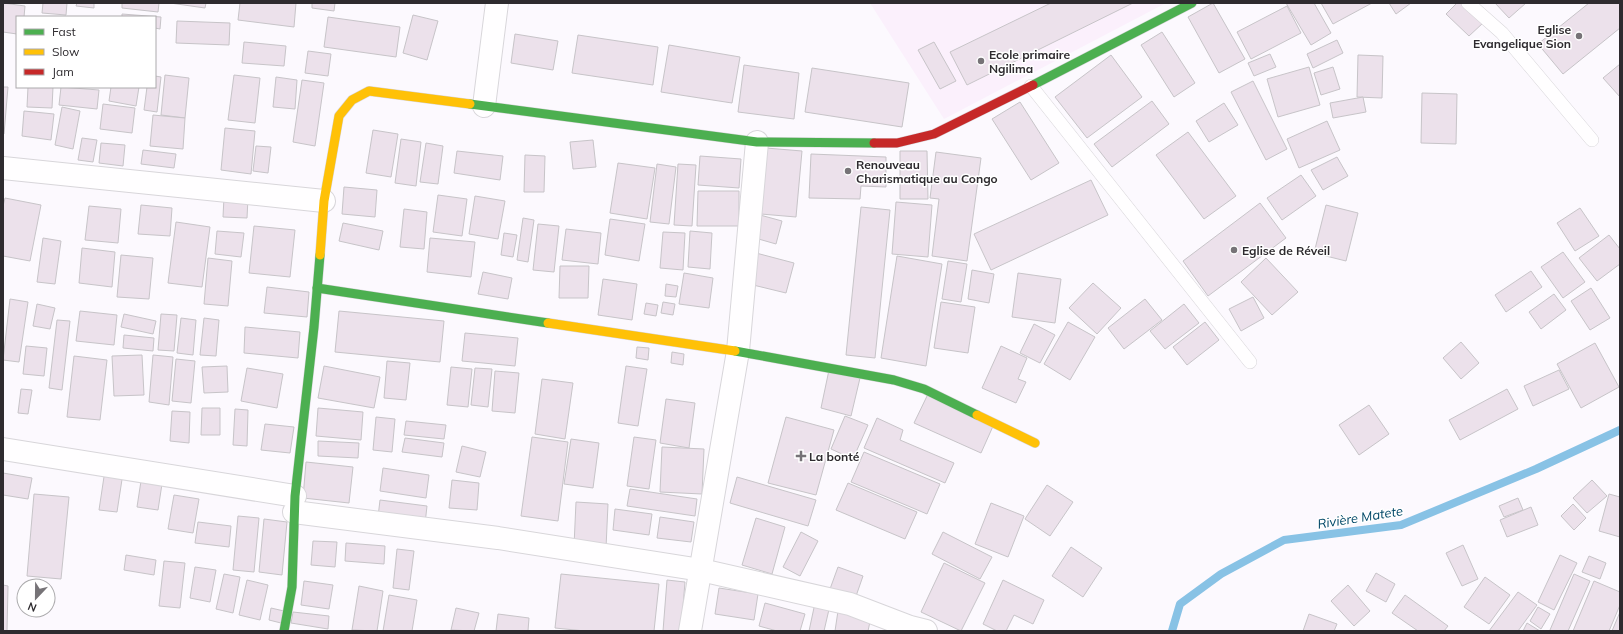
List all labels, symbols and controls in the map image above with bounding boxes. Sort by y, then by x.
legend [16,16,156,88]
place label: Eglise Evangelique Sion [1473,22,1571,51]
text: Fast [52,24,76,39]
marker: Eglise Evangelique Sion [1574,31,1584,41]
text: Slow [52,44,80,59]
place label: Ecole primaire Ngilima [989,47,1070,76]
marker: Ecole primaire Ngilima [976,56,986,66]
text: Jam [52,64,74,79]
place label: Renouveau Charismatique au Congo [856,157,998,186]
marker: Renouveau Charismatique au Congo [843,166,853,176]
place label: Eglise de Réveil [1242,243,1330,258]
marker: Eglise de Réveil [1229,245,1239,255]
place label: La bonté [809,449,860,464]
marker: La bonté [796,451,806,461]
water label: Rivière Matete [1316,502,1404,532]
north arrow [16,578,56,618]
text: N [26,599,39,615]

